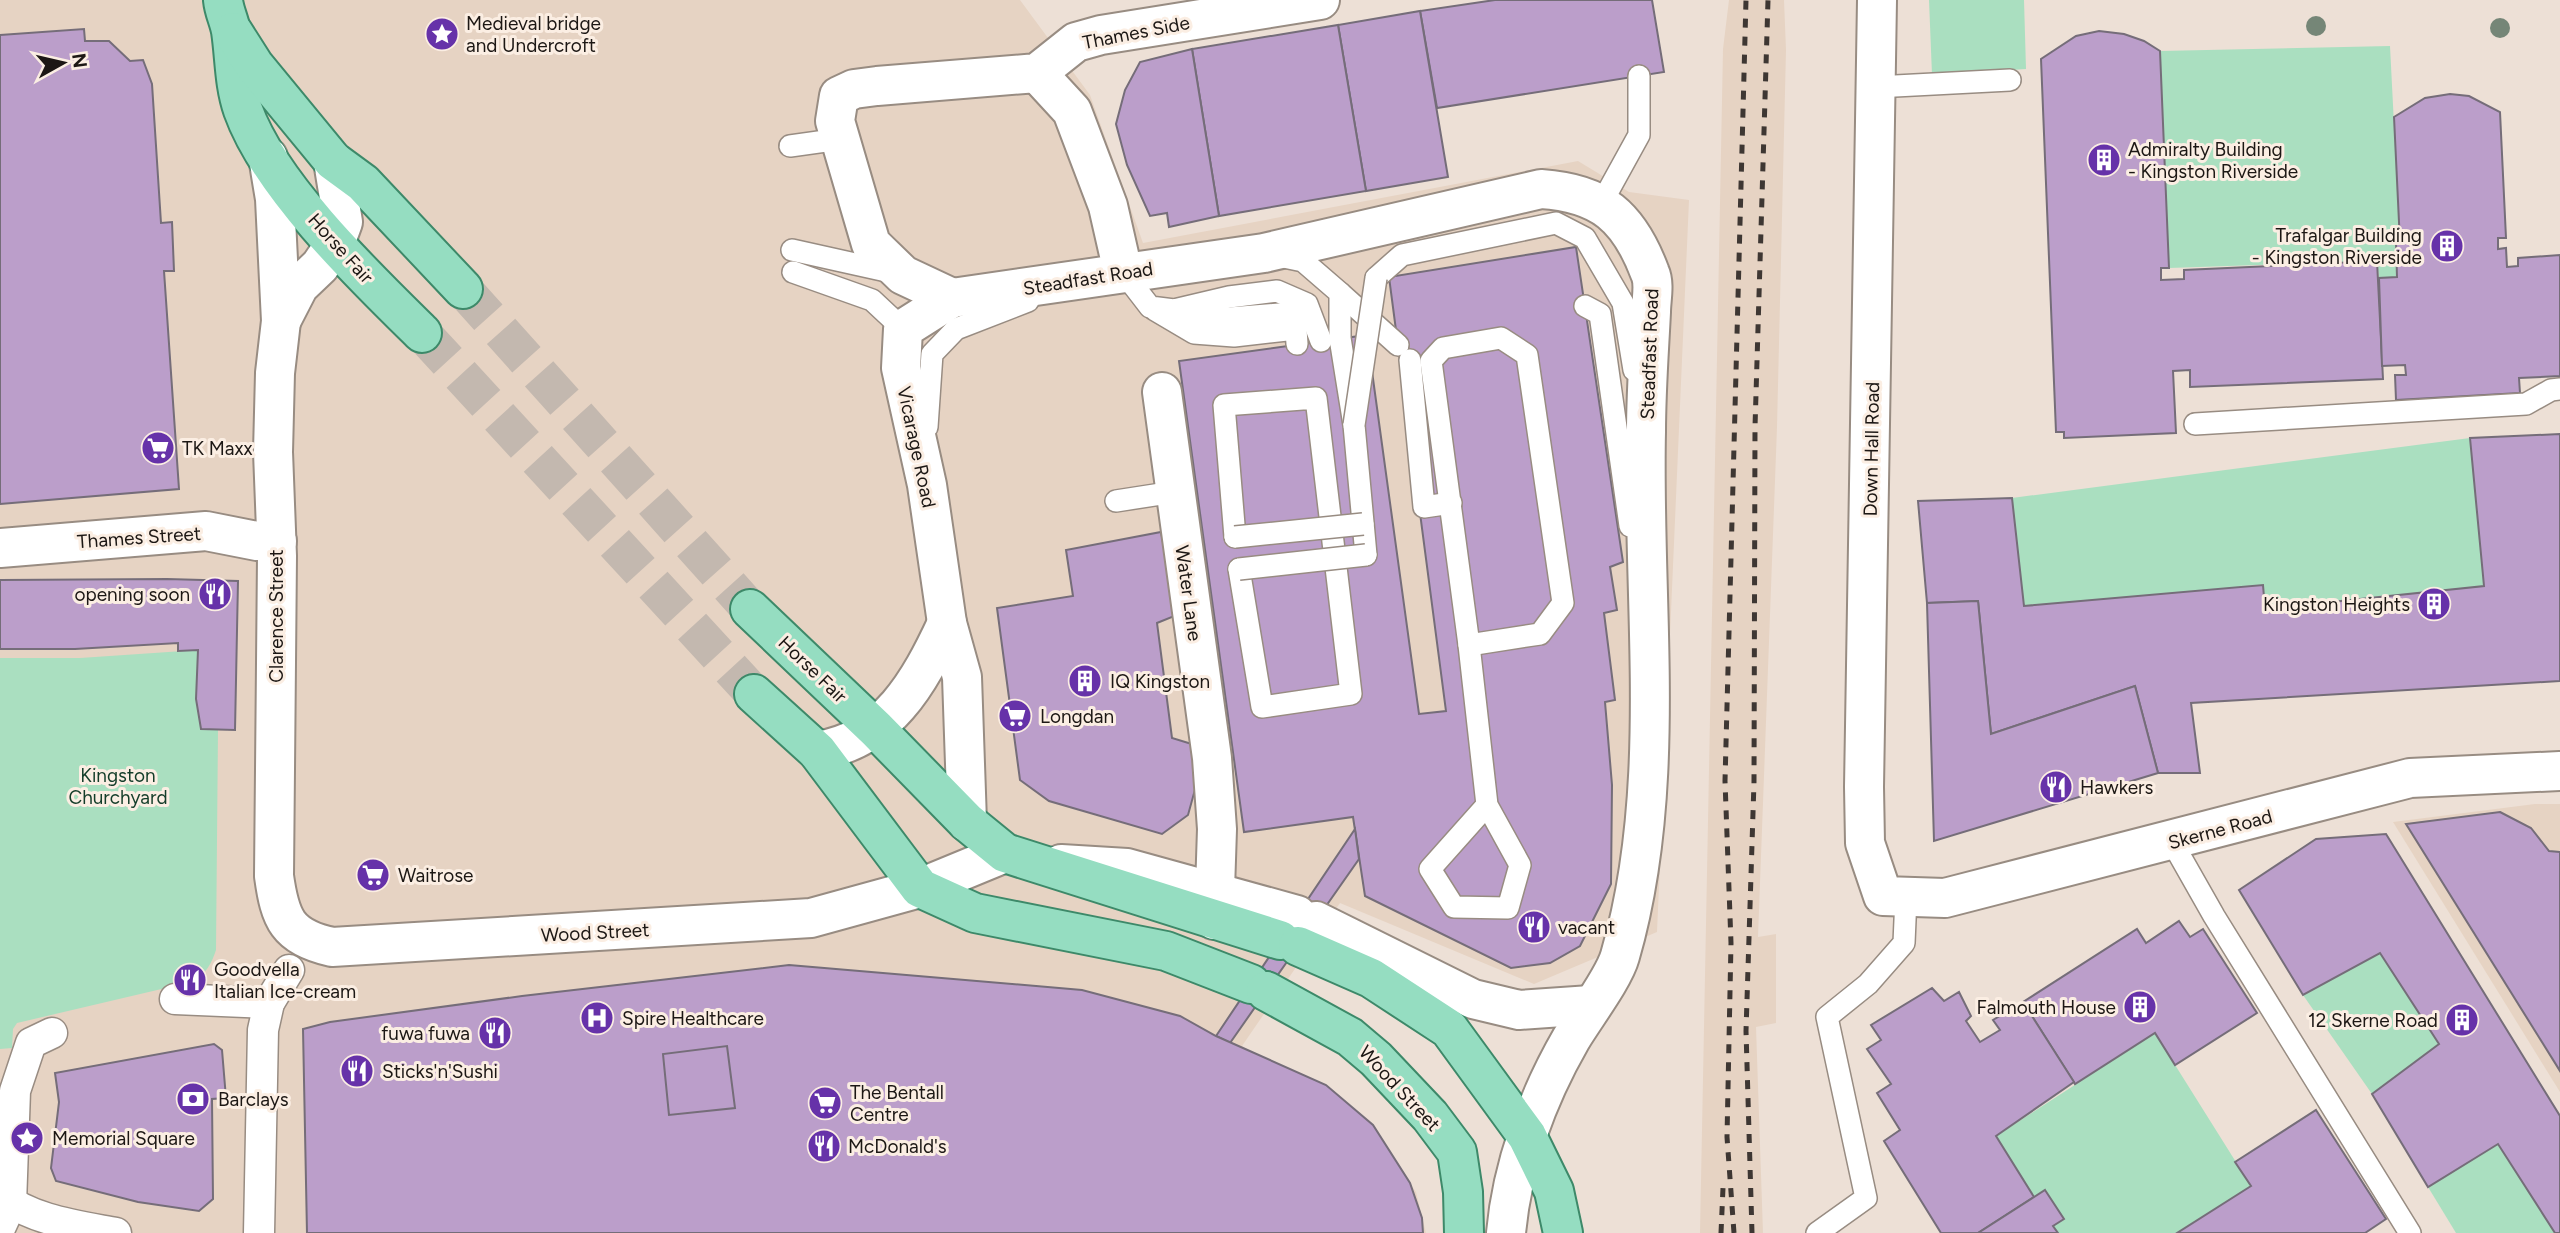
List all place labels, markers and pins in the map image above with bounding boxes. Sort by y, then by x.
place label: Medieval bridge and Undercroft [466,12,601,57]
place icon: Medieval bridge and Undercroft [423,15,461,53]
place label: Admiralty Building - Kingston Riverside [2128,138,2298,183]
building icon: Admiralty Building - Kingston Riverside [2085,141,2123,179]
place label: Trafalgar Building - Kingston Riverside [2252,224,2422,269]
building icon: Trafalgar Building - Kingston Riverside [2428,227,2466,265]
supermarket icon: TK Maxx [139,429,177,467]
place label: TK Maxx [182,437,253,460]
restaurant icon: opening soon [196,575,234,613]
place label: opening soon [74,583,190,606]
building icon: Kingston Heights [2415,585,2453,623]
place label: Kingston Heights [2263,593,2410,616]
building icon: IQ Kingston [1066,662,1104,700]
place label: IQ Kingston [1110,670,1210,693]
supermarket icon: Longdan [996,697,1034,735]
place label: Longdan [1040,705,1114,728]
restaurant icon: Hawkers [2037,768,2075,806]
place label: Hawkers [2080,776,2154,799]
supermarket icon: Waitrose [354,856,392,894]
place label: Waitrose [398,864,473,887]
restaurant icon: vacant [1515,908,1553,946]
place label: vacant [1558,916,1615,939]
place label: Goodvella Italian Ice-cream [214,958,356,1003]
restaurant icon: Goodvella Italian Ice-cream [171,961,209,999]
building icon: Falmouth House [2121,988,2159,1026]
place label: Falmouth House [1977,996,2116,1019]
hospital icon: Spire Healthcare [578,999,616,1037]
building icon: 12 Skerne Road [2443,1001,2481,1039]
place label: Spire Healthcare [622,1007,764,1030]
place label: 12 Skerne Road [2308,1009,2438,1032]
restaurant icon: fuwa fuwa [476,1014,514,1052]
place label: fuwa fuwa [381,1022,470,1045]
restaurant icon: Sticks'n'Sushi [338,1052,376,1090]
place label: Sticks'n'Sushi [382,1060,498,1083]
bank icon: Barclays [174,1080,212,1118]
place label: The Bentall Centre [850,1081,944,1126]
supermarket icon: The Bentall Centre [806,1084,844,1122]
place label: Barclays [218,1088,289,1111]
place icon: Memorial Square [8,1119,46,1157]
place label: Memorial Square [52,1127,195,1150]
restaurant icon: McDonald's [805,1127,843,1165]
place label: McDonald's [848,1135,947,1158]

